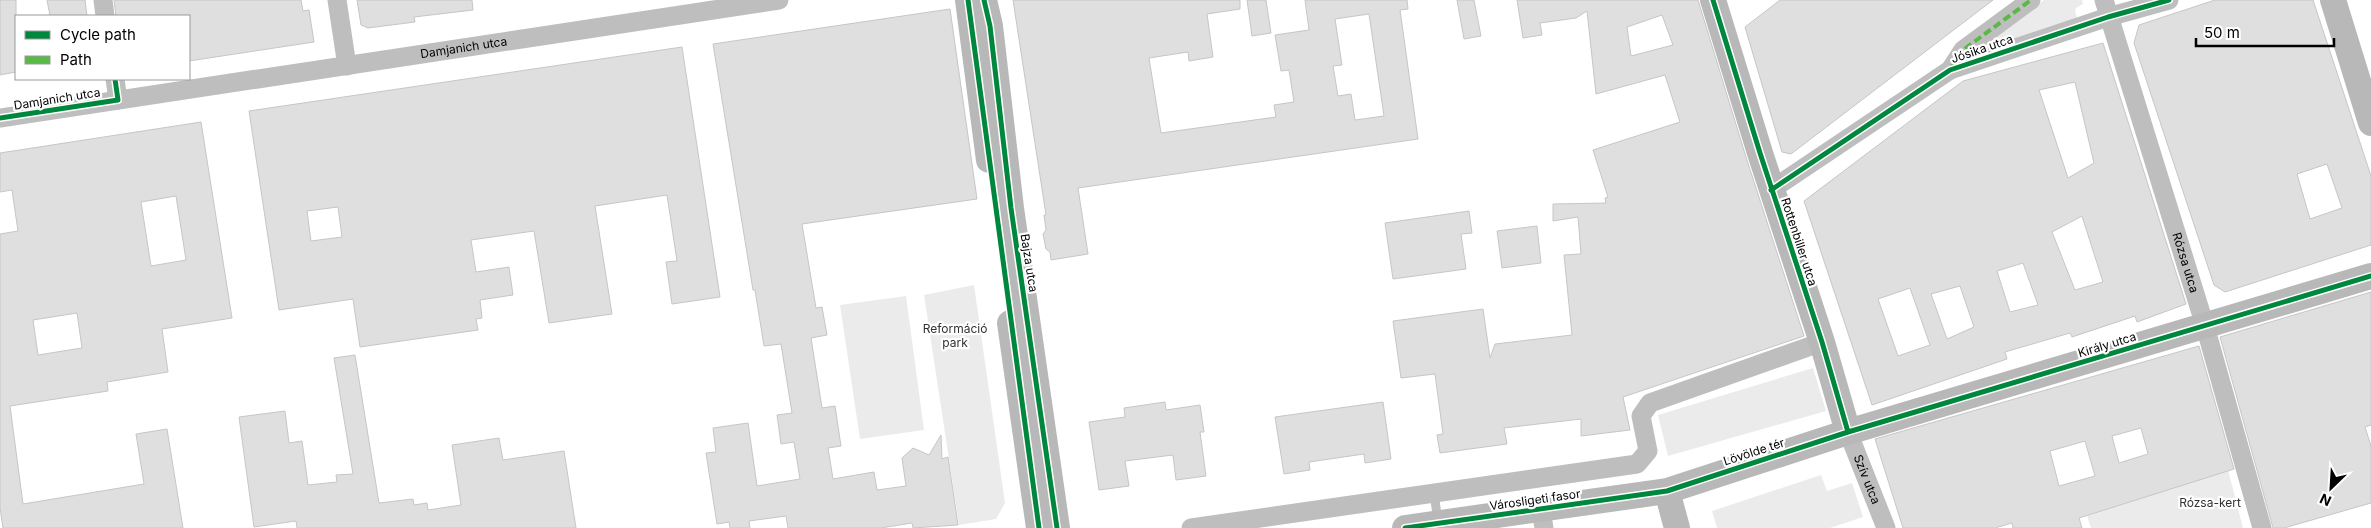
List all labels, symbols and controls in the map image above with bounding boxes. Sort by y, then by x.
legend [15,15,190,80]
scale bar [2196,15,2334,47]
text: 50 m [2204,23,2240,42]
text: Cycle path [60,25,136,44]
street label: Jósika utca [1949,31,2015,66]
street label: Damjanich utca [419,33,508,61]
text: Path [60,50,92,69]
street label: Damjanich utca [13,84,101,113]
street label: Rottenbiller utca [1778,196,1821,288]
street label: Rózsa utca [2169,231,2202,295]
street label: Bajza utca [1017,233,1042,293]
park label: Reformáció park [923,321,987,350]
street label: Király utca [2076,329,2138,360]
street label: Lövölde tér [1721,434,1787,468]
street label: Szív utca [1851,452,1884,506]
north arrow [2306,463,2356,513]
street label: Városligeti fasor [1488,486,1582,513]
text: N [2317,490,2334,510]
park label: Rózsa-kert [2179,495,2241,510]

